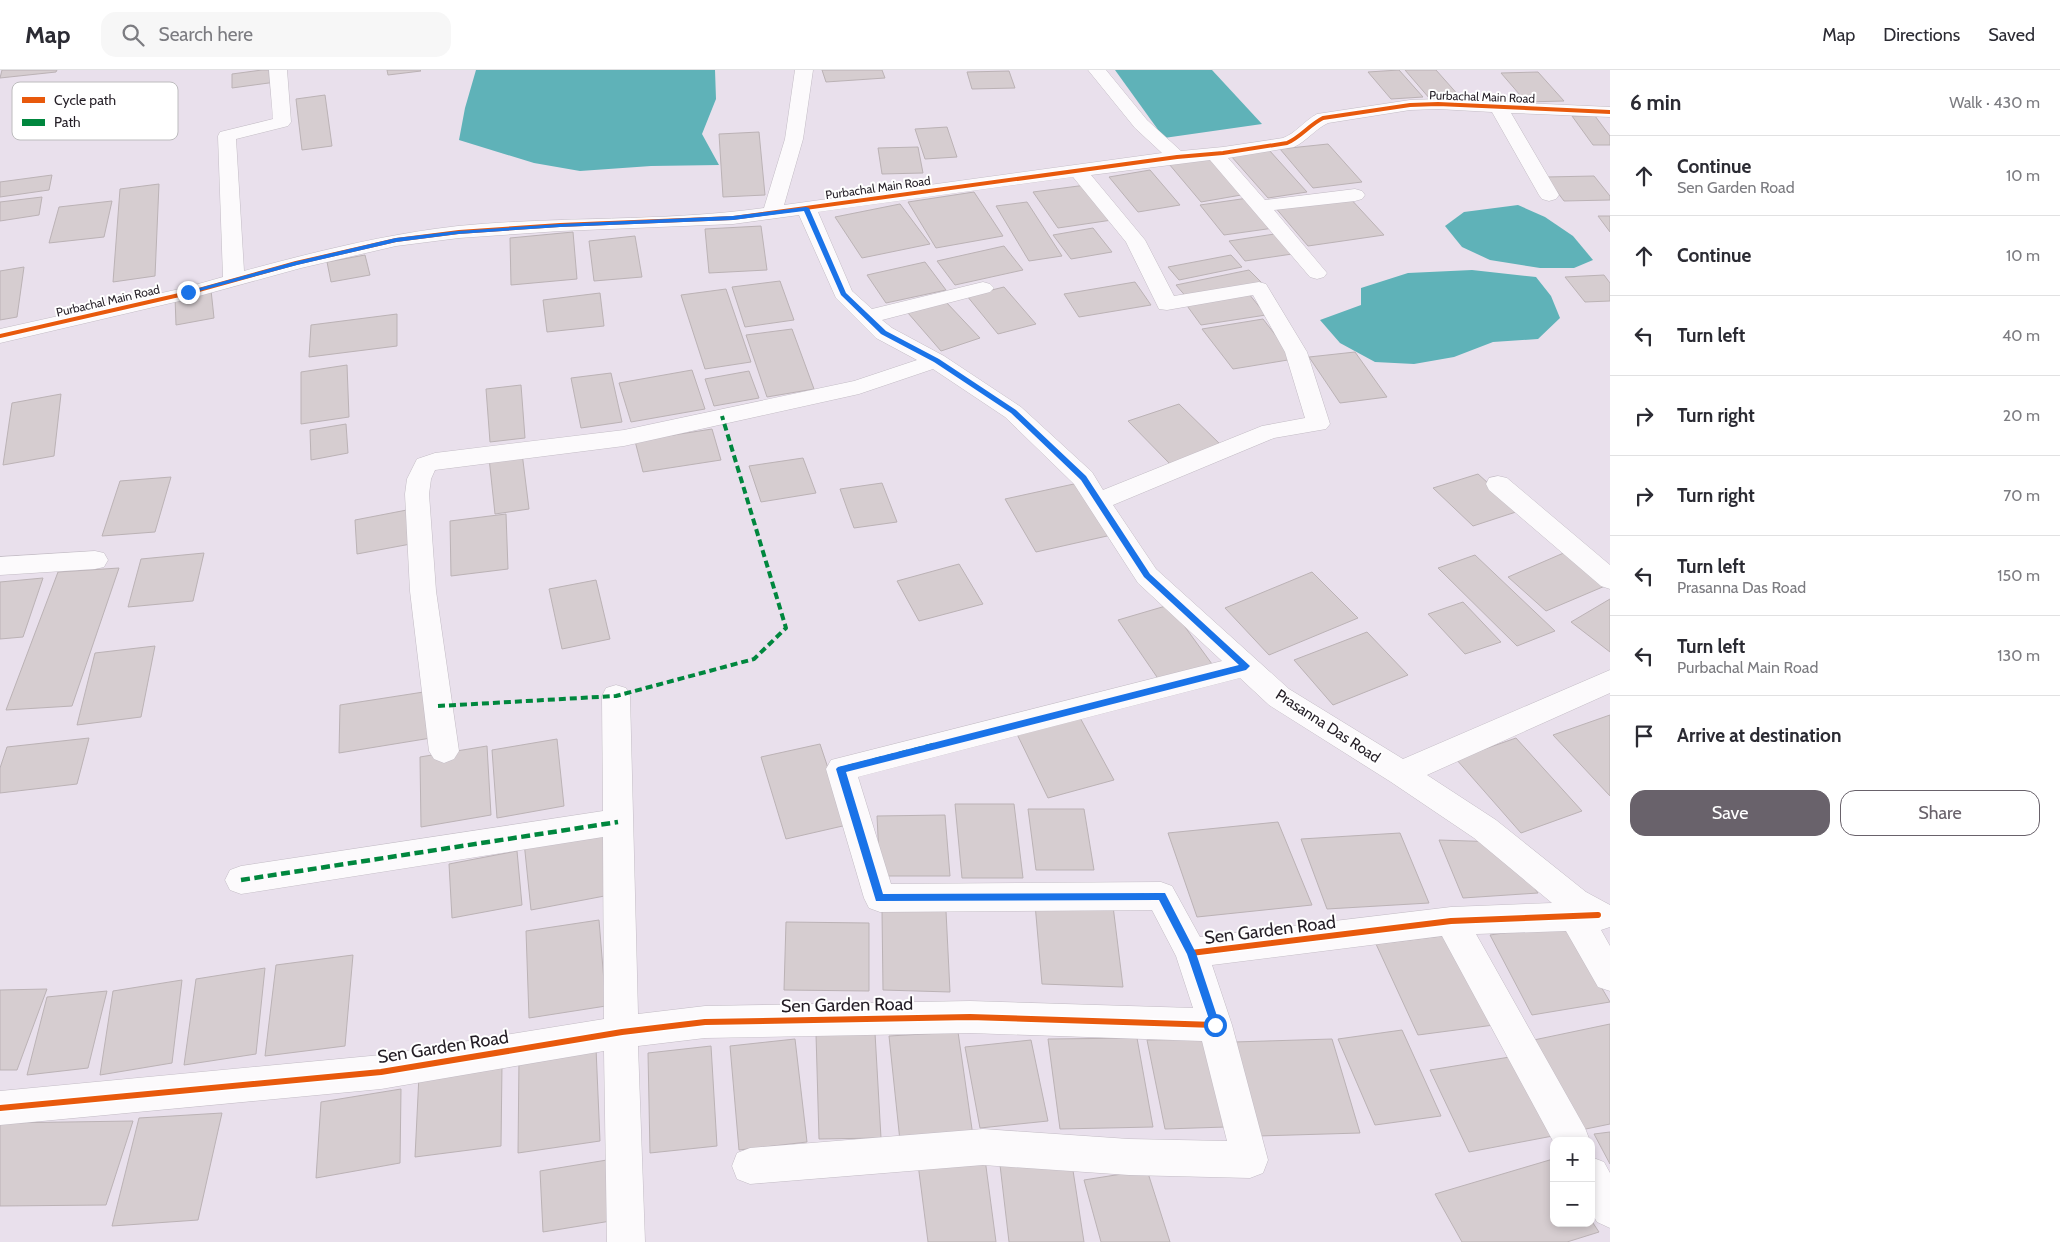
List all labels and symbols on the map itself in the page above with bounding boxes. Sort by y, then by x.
legend [12,82,178,140]
street label: Purbachal Main Road [1429,87,1535,106]
text: Cycle path [54,91,116,109]
text: Path [54,113,81,131]
street label: Purbachal Main Road [824,173,931,202]
street label: Purbachal Main Road [55,281,161,320]
route end [177,281,200,304]
street label: Prasanna Das Road [1272,685,1384,767]
street label: Sen Garden Road [1203,911,1337,949]
street label: Sen Garden Road [781,993,913,1017]
route start [1204,1014,1227,1037]
street label: Sen Garden Road [376,1026,510,1068]

